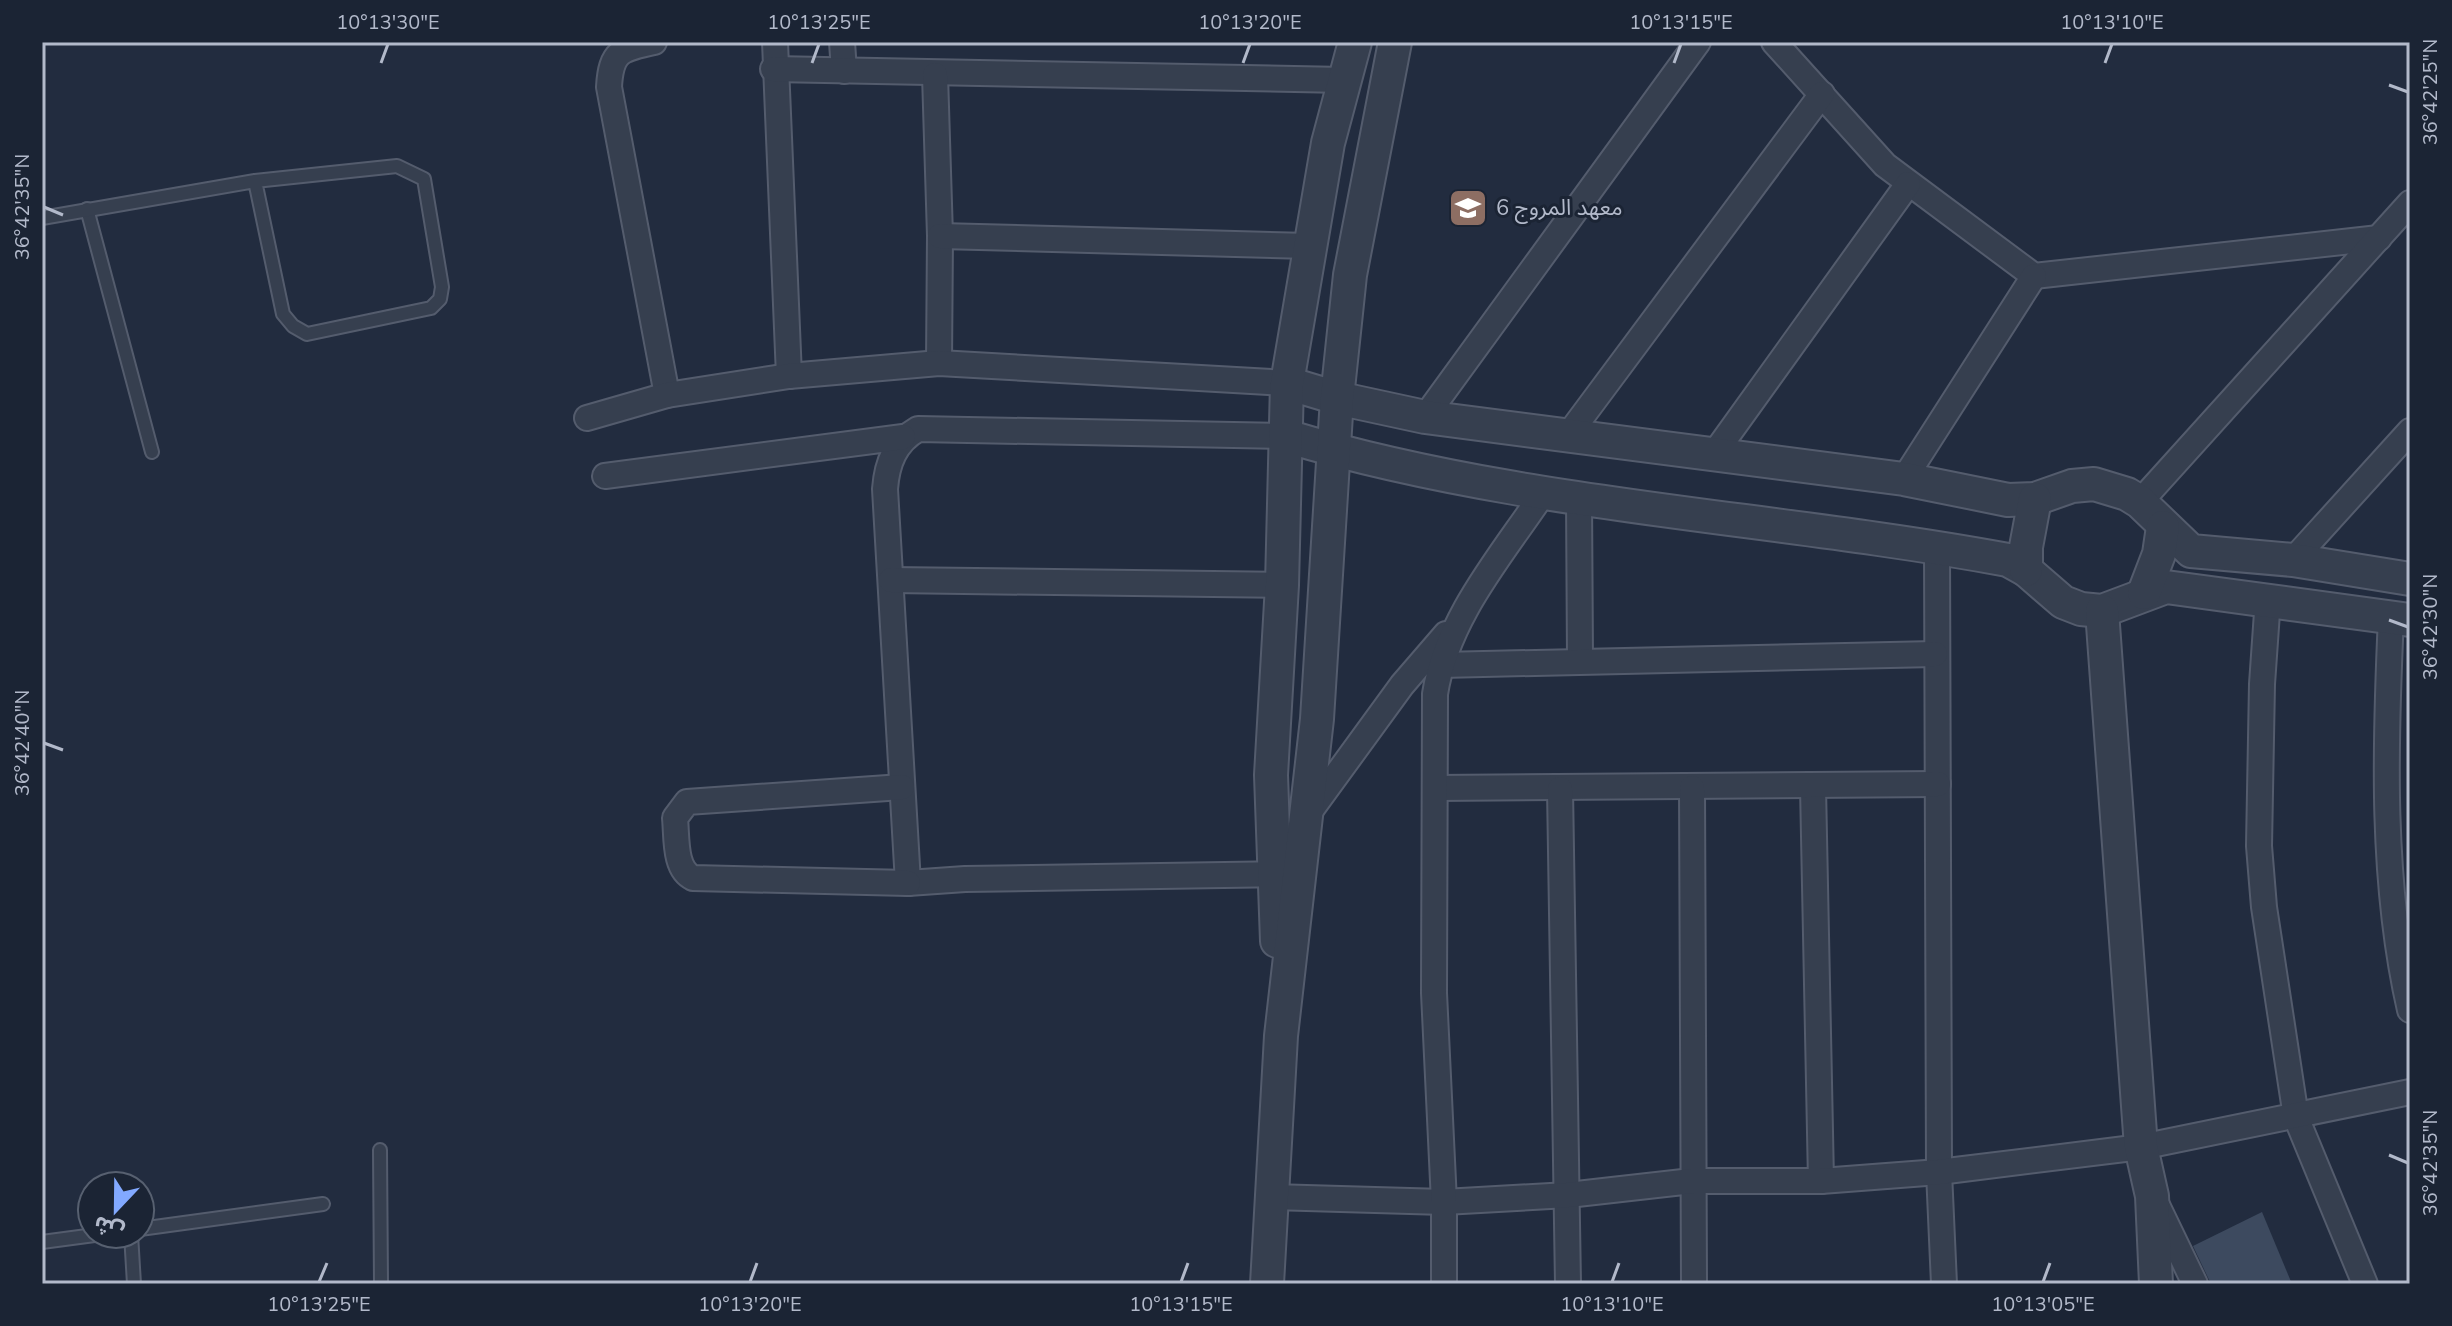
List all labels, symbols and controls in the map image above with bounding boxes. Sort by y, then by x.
text: 10°13'30"E [336,9,440,36]
text: 10°13'25"E [767,9,871,36]
text: 10°13'20"E [1198,9,1302,36]
text: 10°13'15"E [1629,9,1733,36]
text: 10°13'10"E [2060,9,2164,36]
text: 36°42'25"N [2417,39,2444,145]
text: 36°42'35"N [9,154,36,260]
school or university icon: معهد المروج 6 [1447,187,1489,229]
place label: معهد المروج 6 [1496,193,1623,224]
text: 36°42'30"N [2417,574,2444,680]
text: 36°42'40"N [9,690,36,796]
text: 36°42'35"N [2417,1110,2444,1216]
north arrow [76,1170,156,1250]
text: ش [89,1208,128,1247]
text: 10°13'25"E [267,1291,371,1318]
text: 10°13'20"E [698,1291,802,1318]
text: 10°13'15"E [1129,1291,1233,1318]
text: 10°13'10"E [1560,1291,1664,1318]
text: 10°13'05"E [1991,1291,2095,1318]

